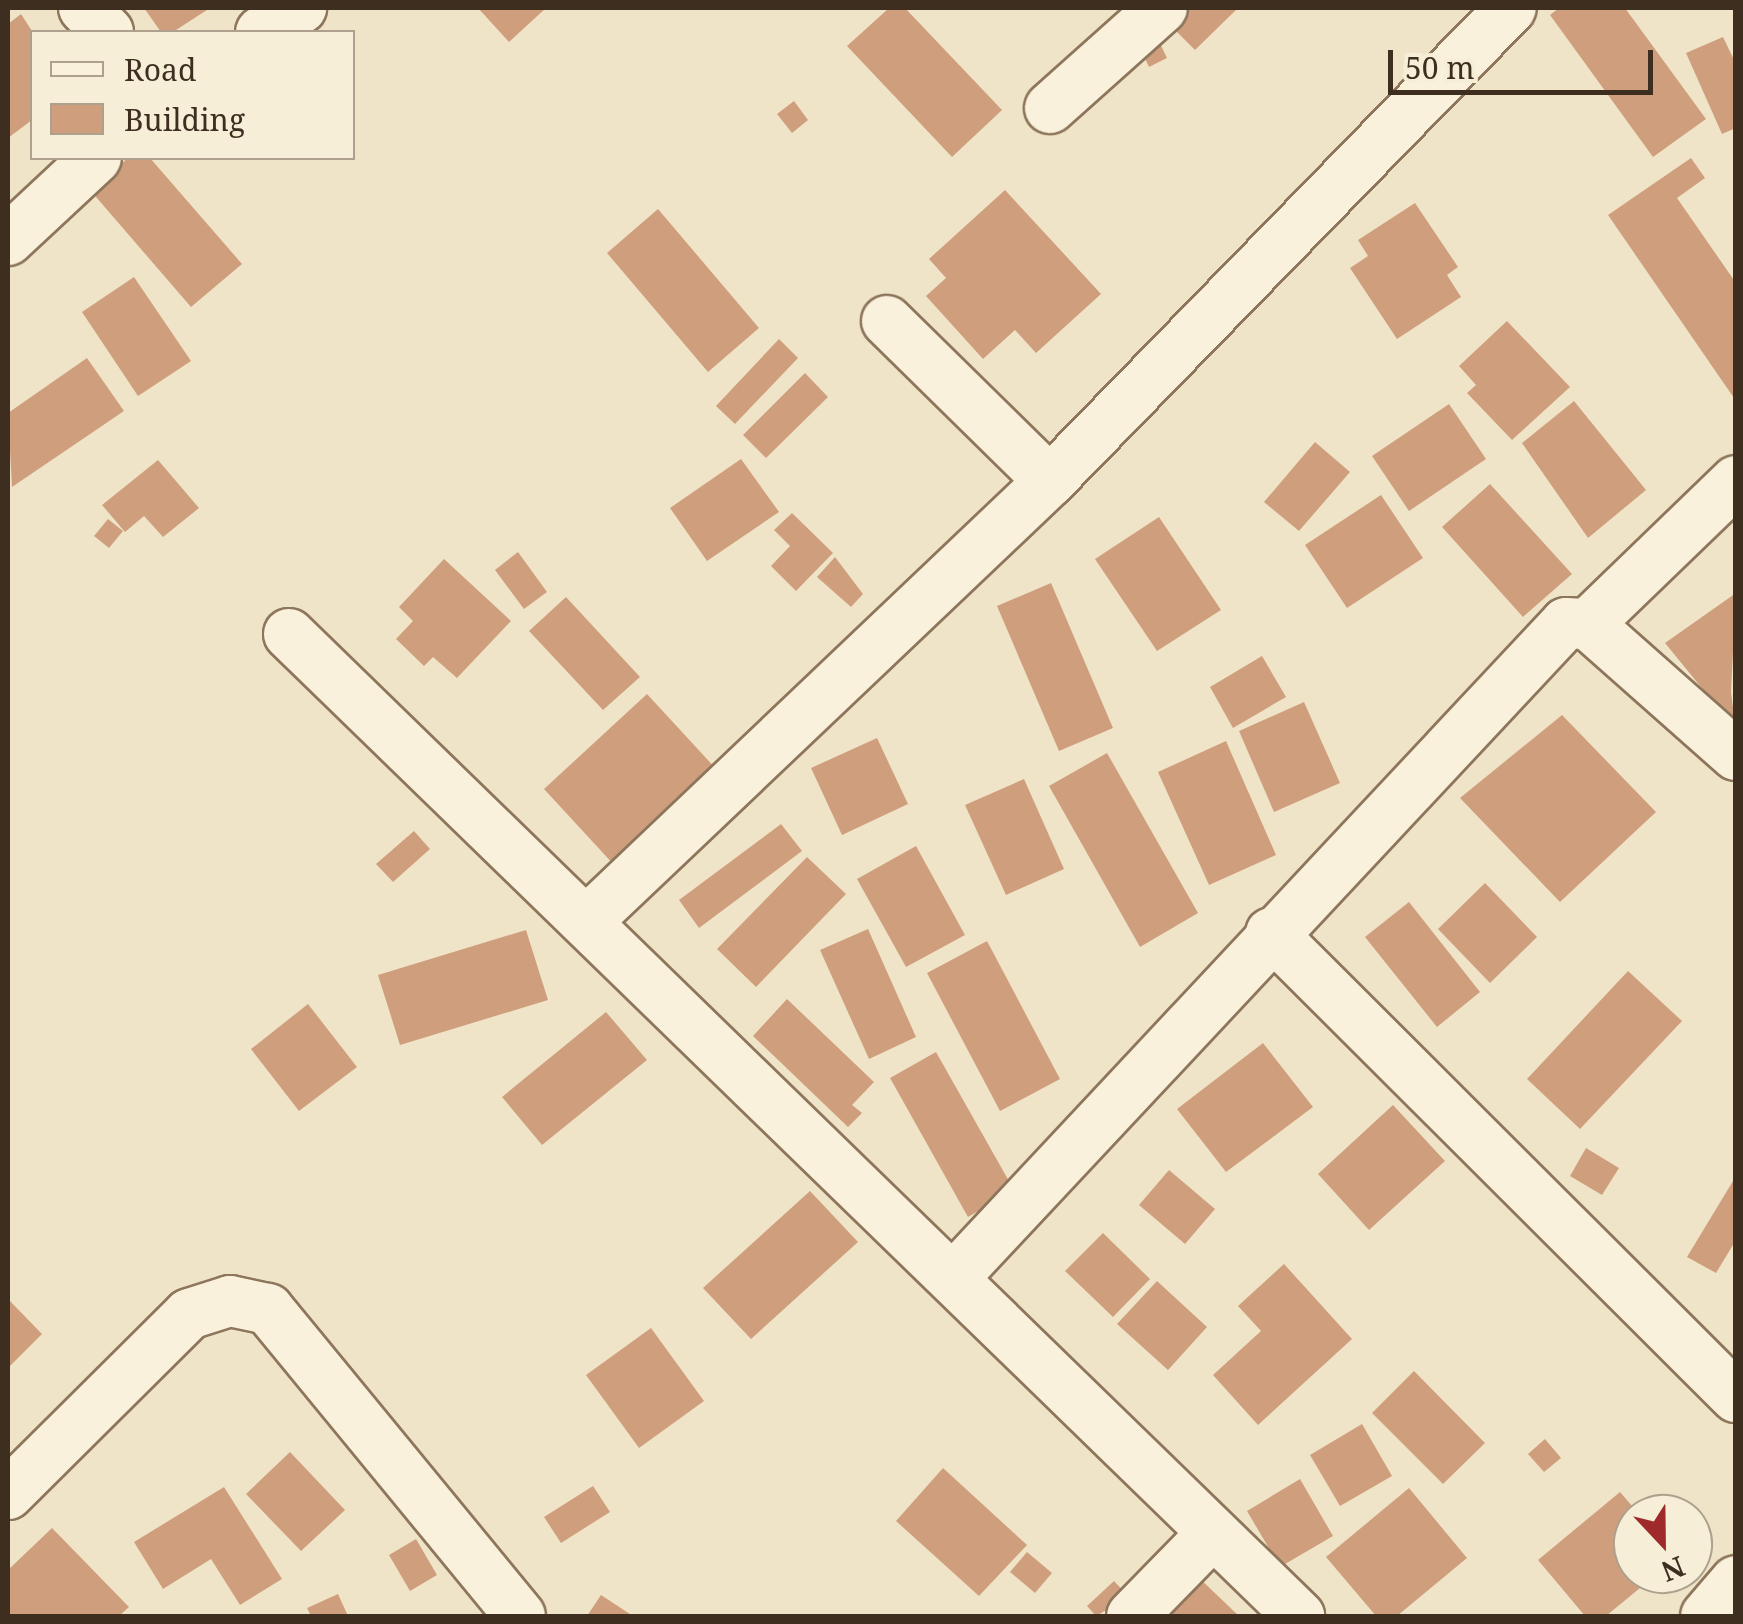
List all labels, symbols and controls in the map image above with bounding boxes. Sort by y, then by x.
legend [30,30,355,160]
scale bar [1393,30,1658,92]
text: 50 m [1405,47,1475,88]
text: Road [124,49,196,90]
text: Building [124,99,245,140]
north arrow [1613,1494,1713,1594]
text: N [1656,1548,1691,1592]

